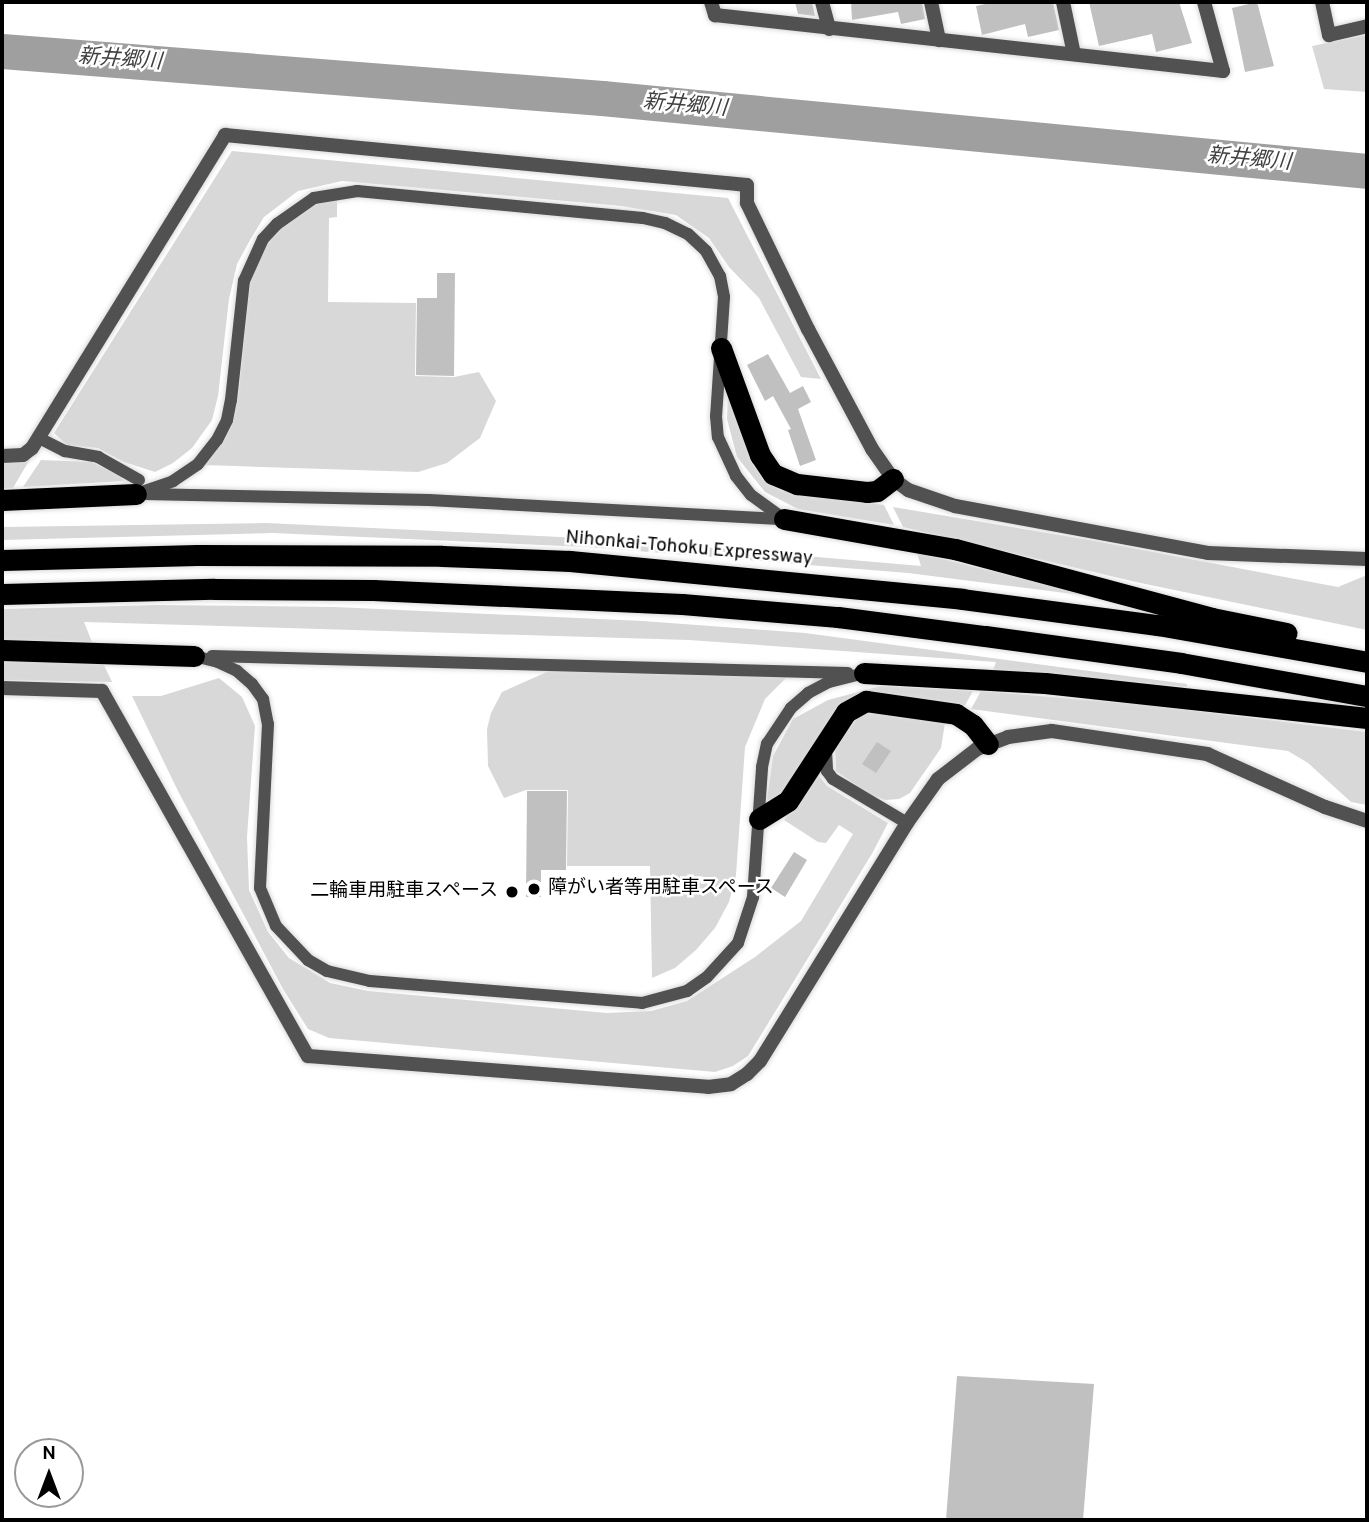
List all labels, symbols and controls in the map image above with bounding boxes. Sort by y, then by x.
water label: 新井郷川 [77,45,163,75]
water label: 新井郷川 [642,90,728,122]
water label: 新井郷川 [1206,144,1292,176]
street label: Nihonkai-Tohoku Expressway [564,527,814,571]
place label: 障がい者等用駐車スペース [548,878,776,900]
place label: 二輪車用駐車スペース [308,881,498,903]
marker: 障がい者等用駐車スペース [526,881,542,897]
marker: 二輪車用駐車スペース [504,884,520,900]
north arrow [14,1438,84,1508]
text: N [42,1442,56,1466]

